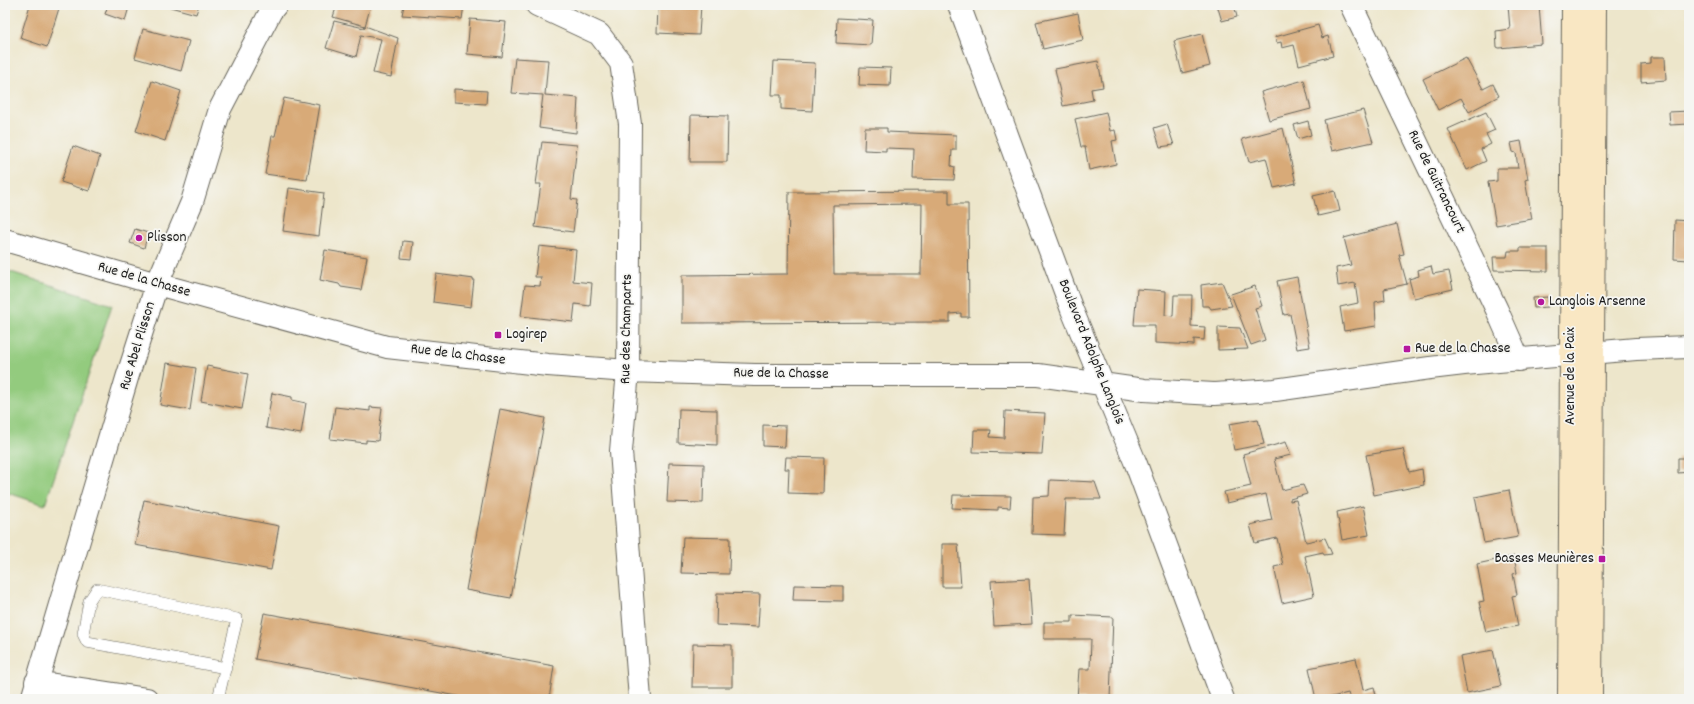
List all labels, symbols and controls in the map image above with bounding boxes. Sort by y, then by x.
street label: Rue de Guitrancourt [1401,126,1471,238]
place label: Plisson [147,227,186,249]
marker: Plisson [134,233,144,243]
street label: Rue de la Chasse [95,256,193,304]
street label: Rue des Champarts [615,274,639,384]
street label: Boulevard Adolphe Langlois [1052,276,1130,428]
place label: Langlois Arsenne [1549,291,1646,313]
marker: Langlois Arsenne [1536,297,1546,307]
street label: Rue Abel Plisson [114,299,162,393]
place label: Logirep [506,324,547,346]
street label: Avenue de la Paix [1560,327,1582,425]
marker: Logirep [493,330,503,340]
street label: Rue de la Chasse [409,338,507,372]
place label: Rue de la Chasse [1415,338,1511,360]
marker: Rue de la Chasse [1402,344,1412,354]
street label: Rue de la Chasse [733,362,829,386]
place label: Basses Meunières [1494,548,1594,570]
marker: Basses Meunières [1597,554,1607,564]

